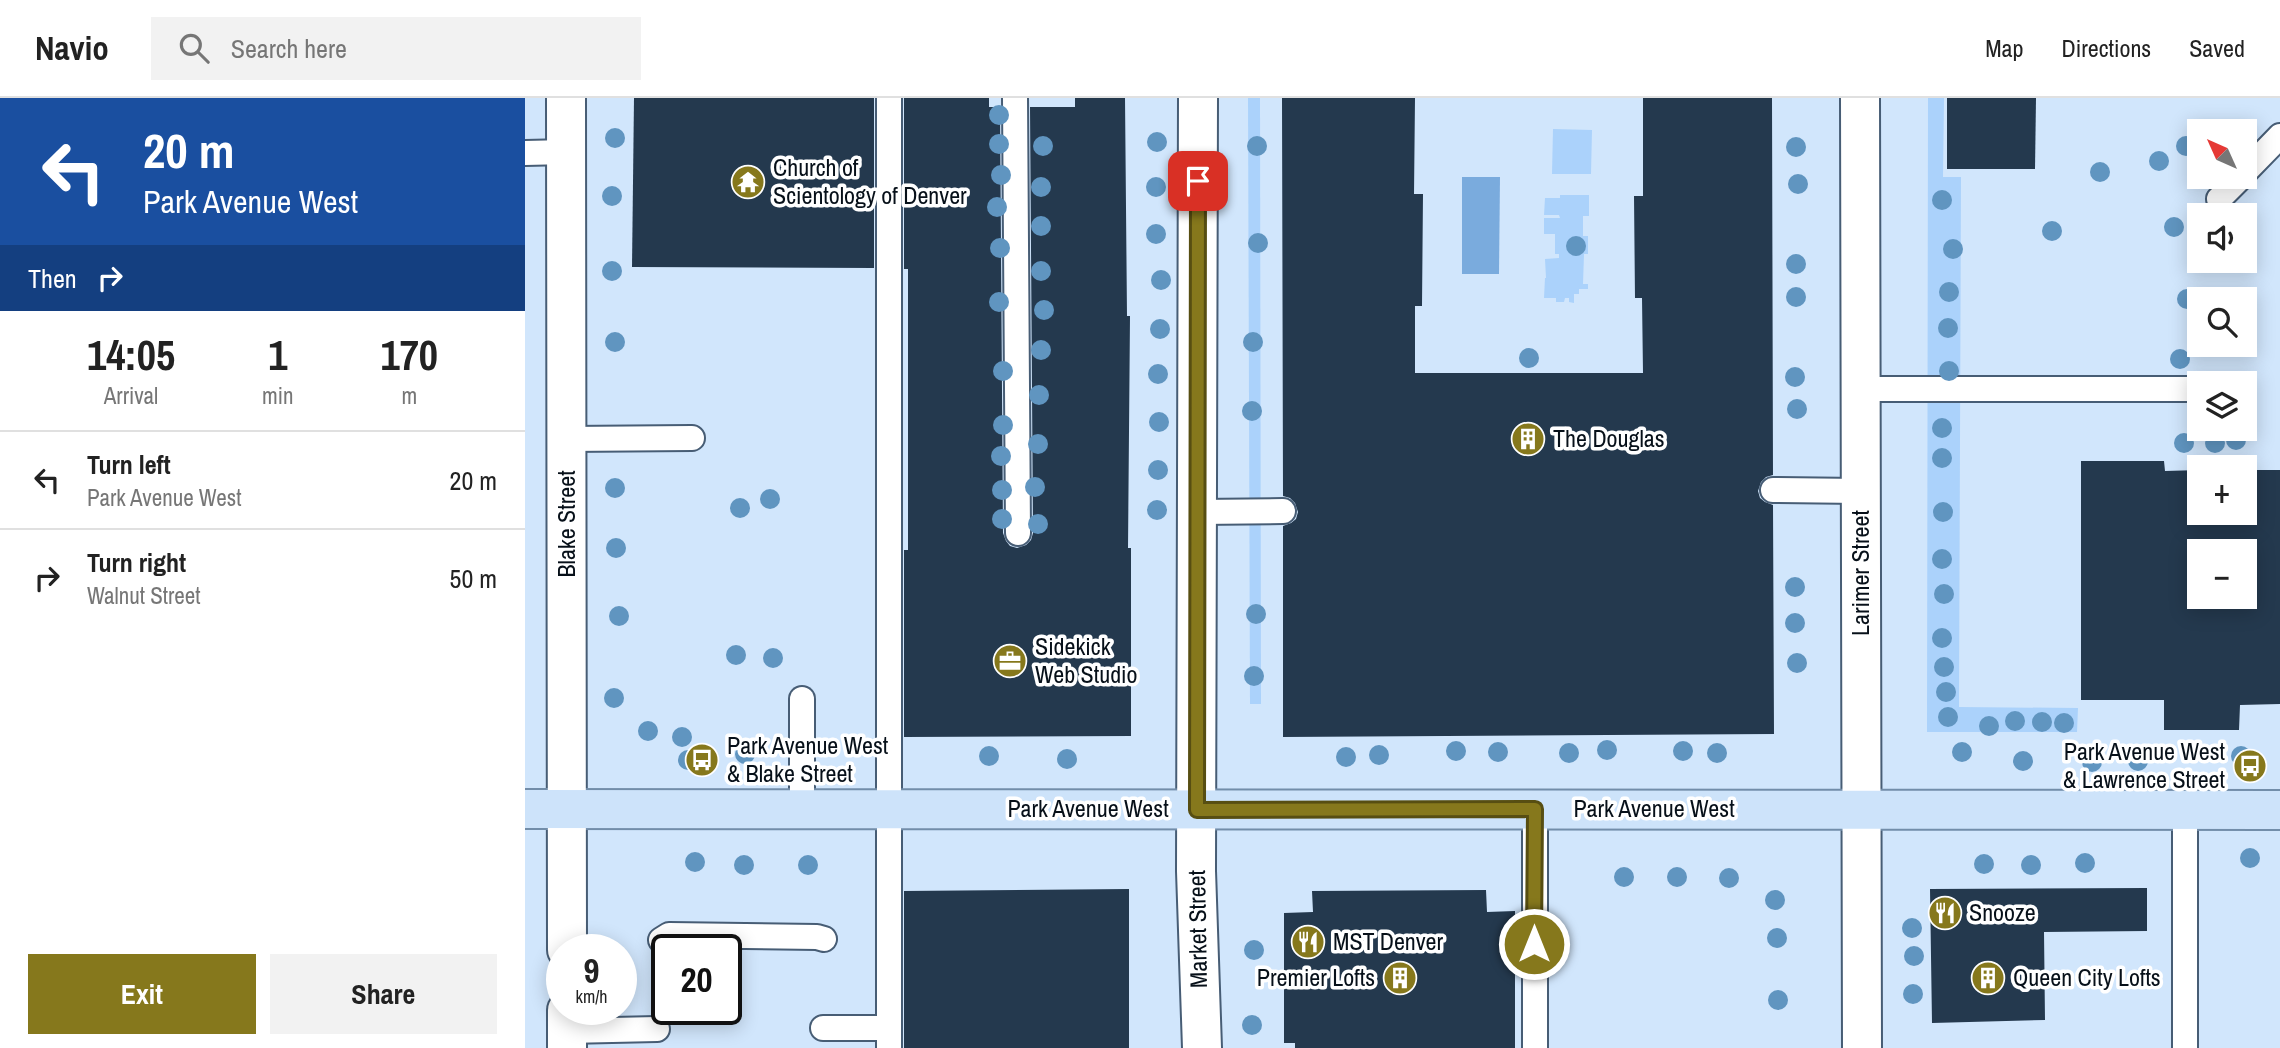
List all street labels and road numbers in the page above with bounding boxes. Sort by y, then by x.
street label: Blake Street [550,470,582,578]
street label: Larimer Street [1844,510,1876,636]
street label: Park Avenue West [1007,792,1169,824]
street label: Park Avenue West [1573,792,1735,824]
street label: Market Street [1180,869,1214,988]

